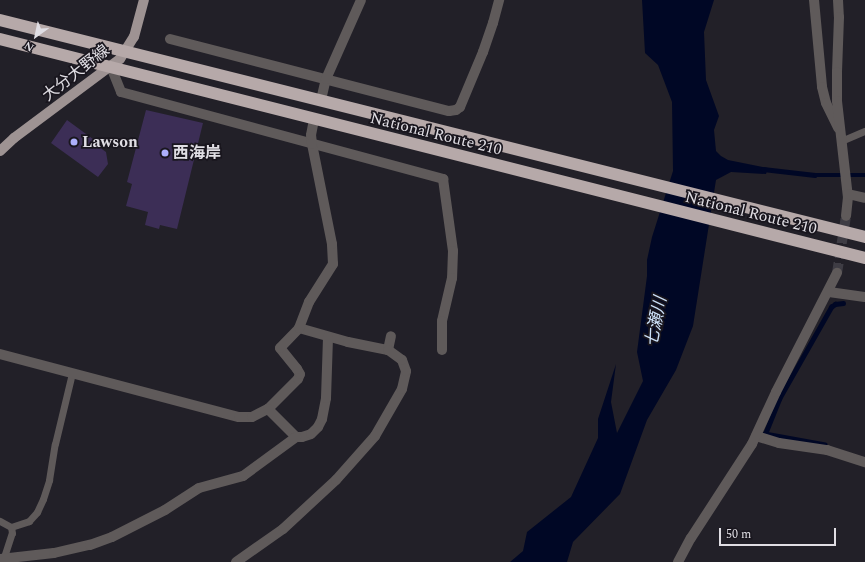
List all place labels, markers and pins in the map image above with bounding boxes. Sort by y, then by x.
place label: Lawson [82,132,138,152]
marker: Lawson [69,137,79,147]
place label: 西海岸 [173,143,221,163]
marker: 西海岸 [160,148,170,158]

